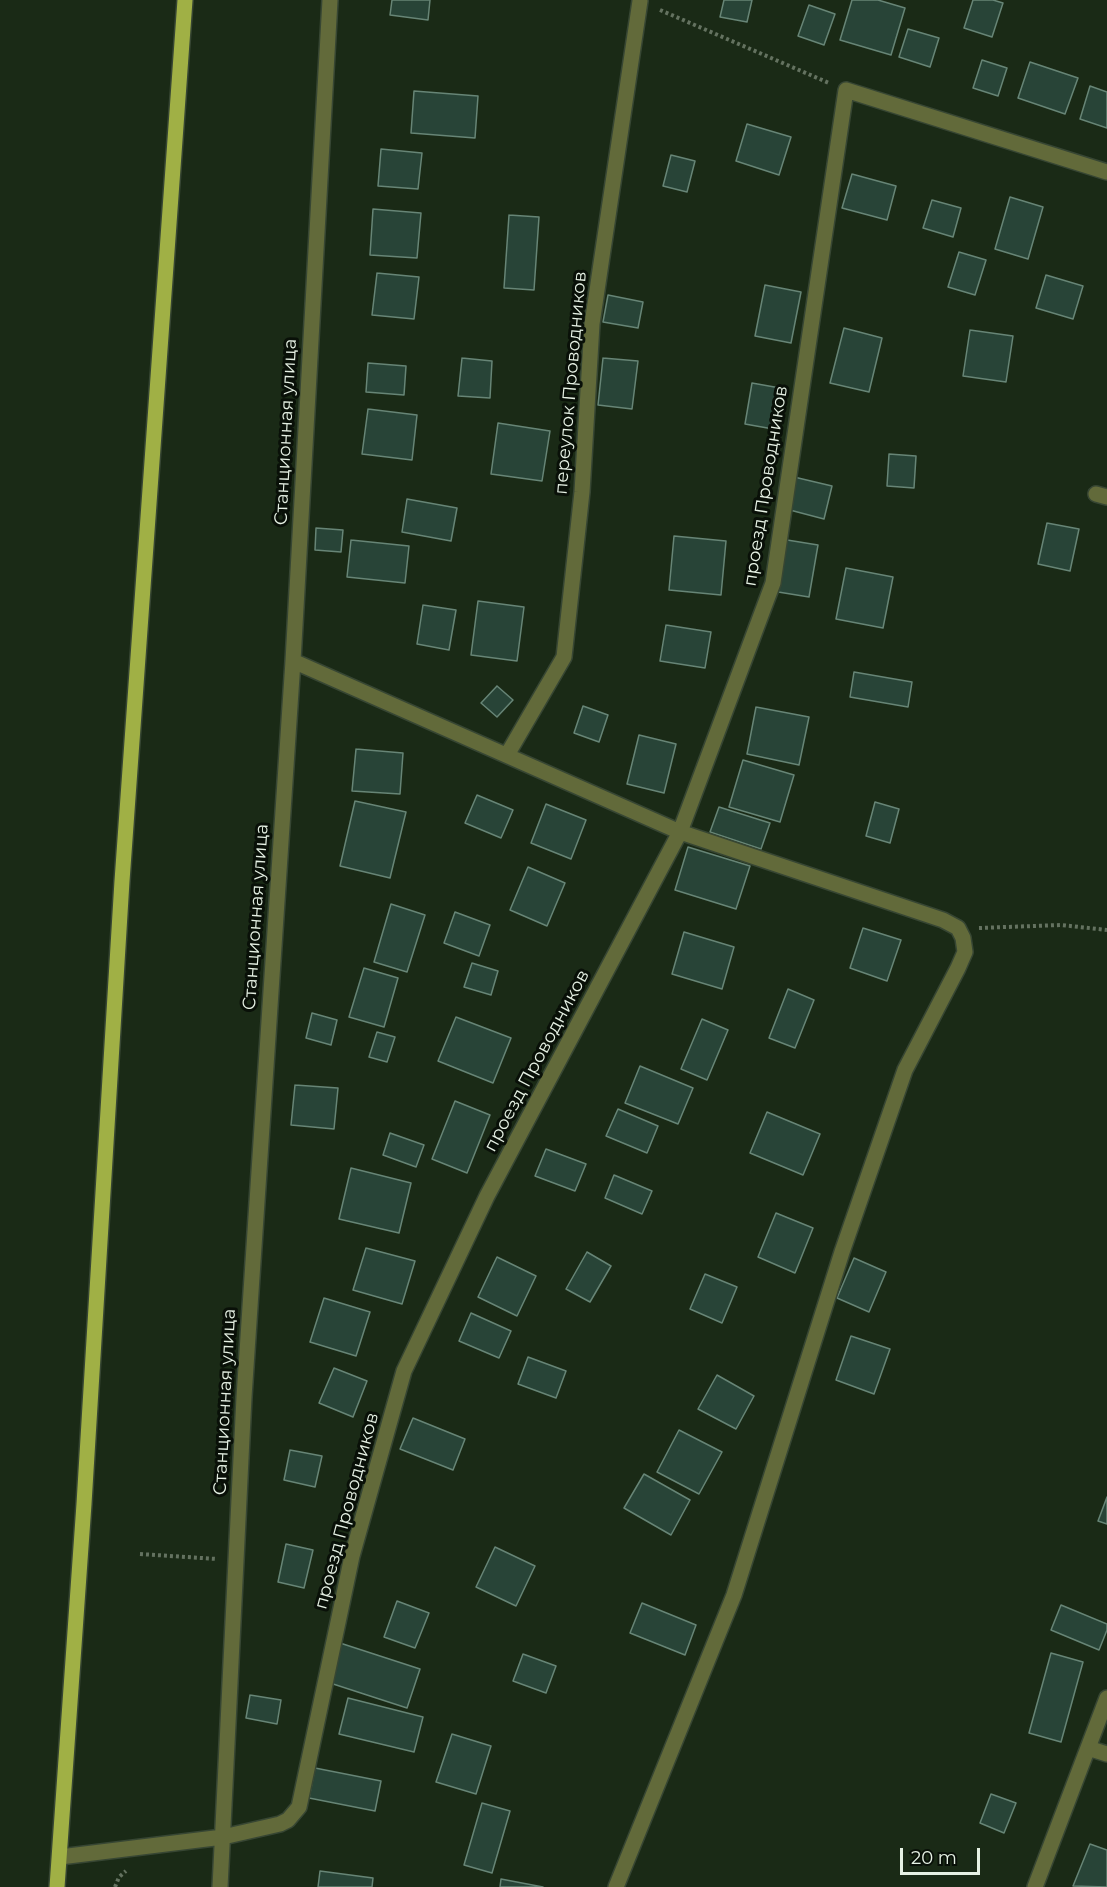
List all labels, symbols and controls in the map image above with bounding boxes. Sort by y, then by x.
street label: переулок Проводников [550,271,592,495]
street label: Станционная улица [270,338,302,526]
street label: проезд Проводников [739,384,793,588]
street label: Станционная улица [239,823,273,1011]
street label: проезд Проводников [480,966,594,1156]
street label: Станционная улица [209,1308,241,1496]
street label: проезд Проводников [310,1410,384,1612]
scale bar [903,1836,982,1874]
text: 20 m [911,1847,957,1869]

